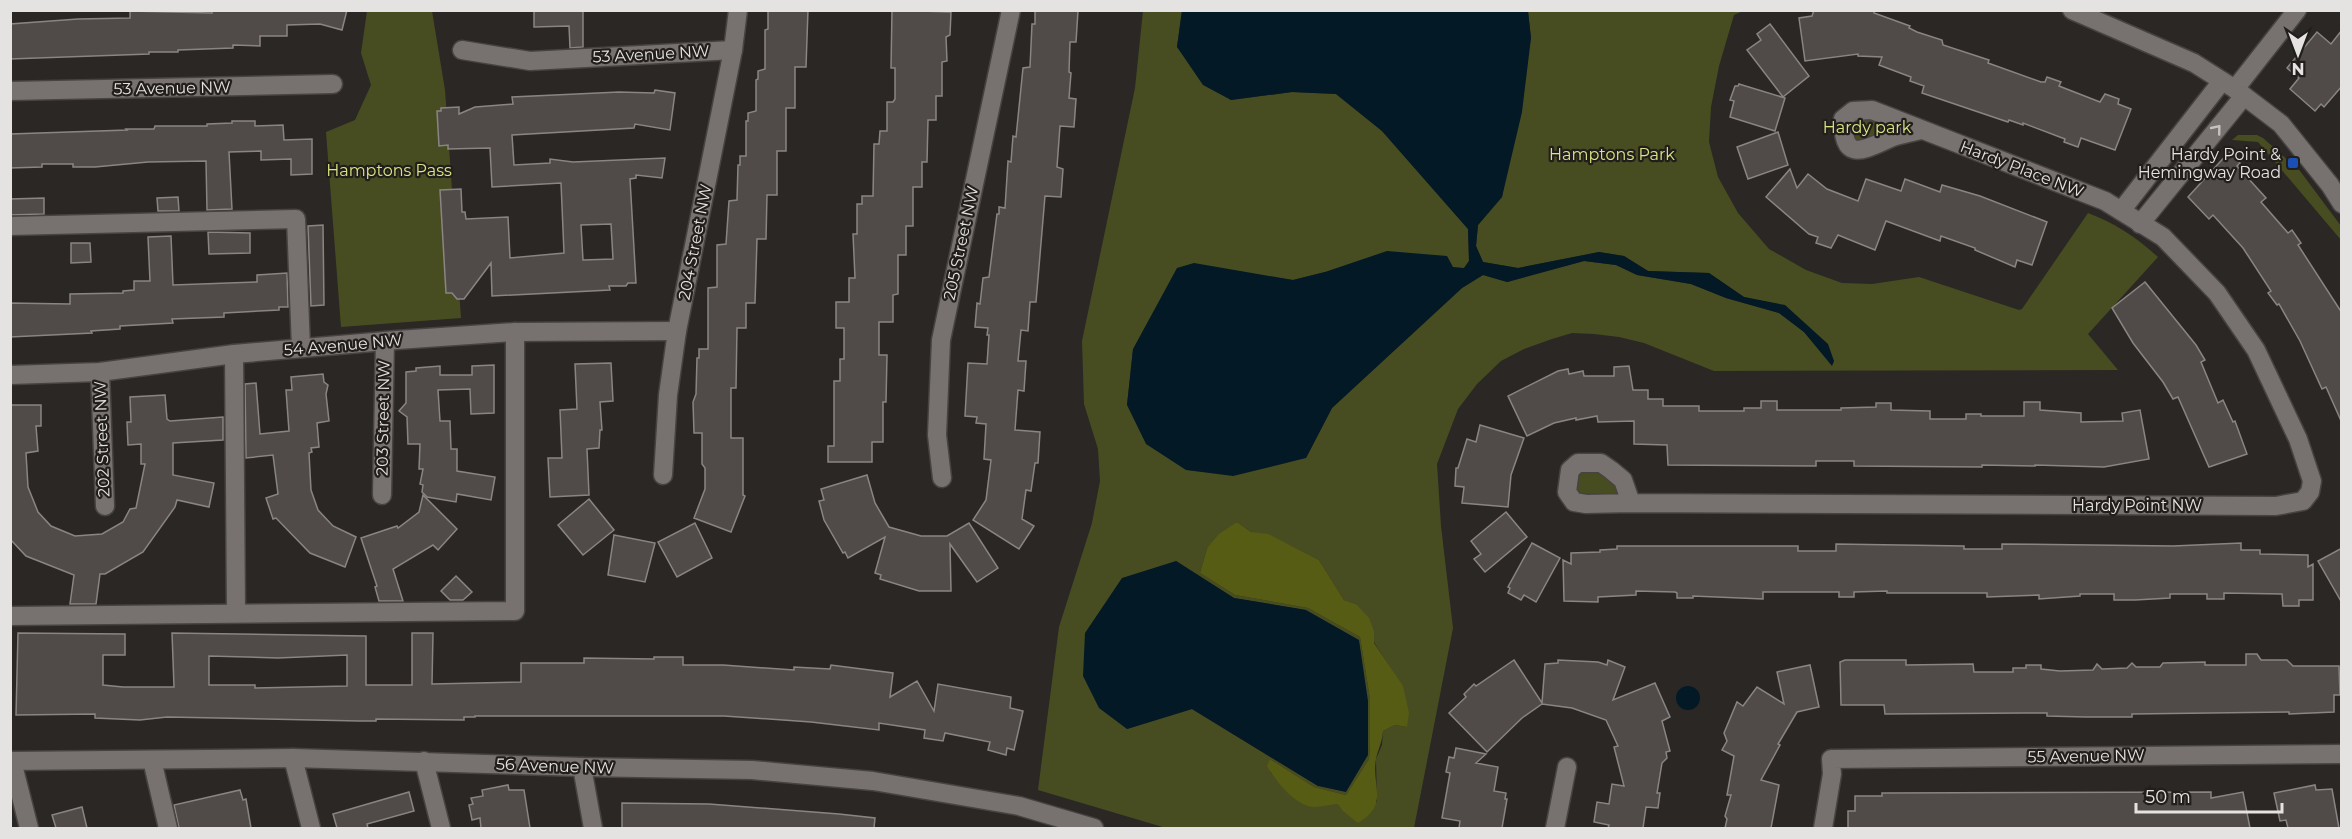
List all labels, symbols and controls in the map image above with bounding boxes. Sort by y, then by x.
north arrow [2268,24,2328,84]
street label: 53 Avenue NW [592,41,710,67]
text: N [2292,59,2304,78]
street label: 53 Avenue NW [113,77,231,99]
park label: Hardy park [1823,118,1912,137]
one-way arrow [2209,125,2220,136]
street label: Hardy Place NW [1958,137,2087,201]
park label: Hamptons Park [1549,145,1675,164]
place label: Hardy Point & Hemingway Road [2138,145,2281,182]
marker: Hardy Point & Hemingway Road [2286,156,2300,170]
park label: Hamptons Pass [326,161,452,180]
street label: 204 Street NW [674,182,716,301]
street label: 205 Street NW [940,184,982,302]
street label: 54 Avenue NW [283,330,403,360]
street label: 203 Street NW [372,360,394,476]
street label: 202 Street NW [90,380,114,497]
street label: Hardy Point NW [2072,496,2202,515]
street label: 55 Avenue NW [2027,745,2145,767]
street label: 56 Avenue NW [496,754,615,778]
scale bar [2136,776,2282,814]
text: 50 m [2145,786,2191,808]

